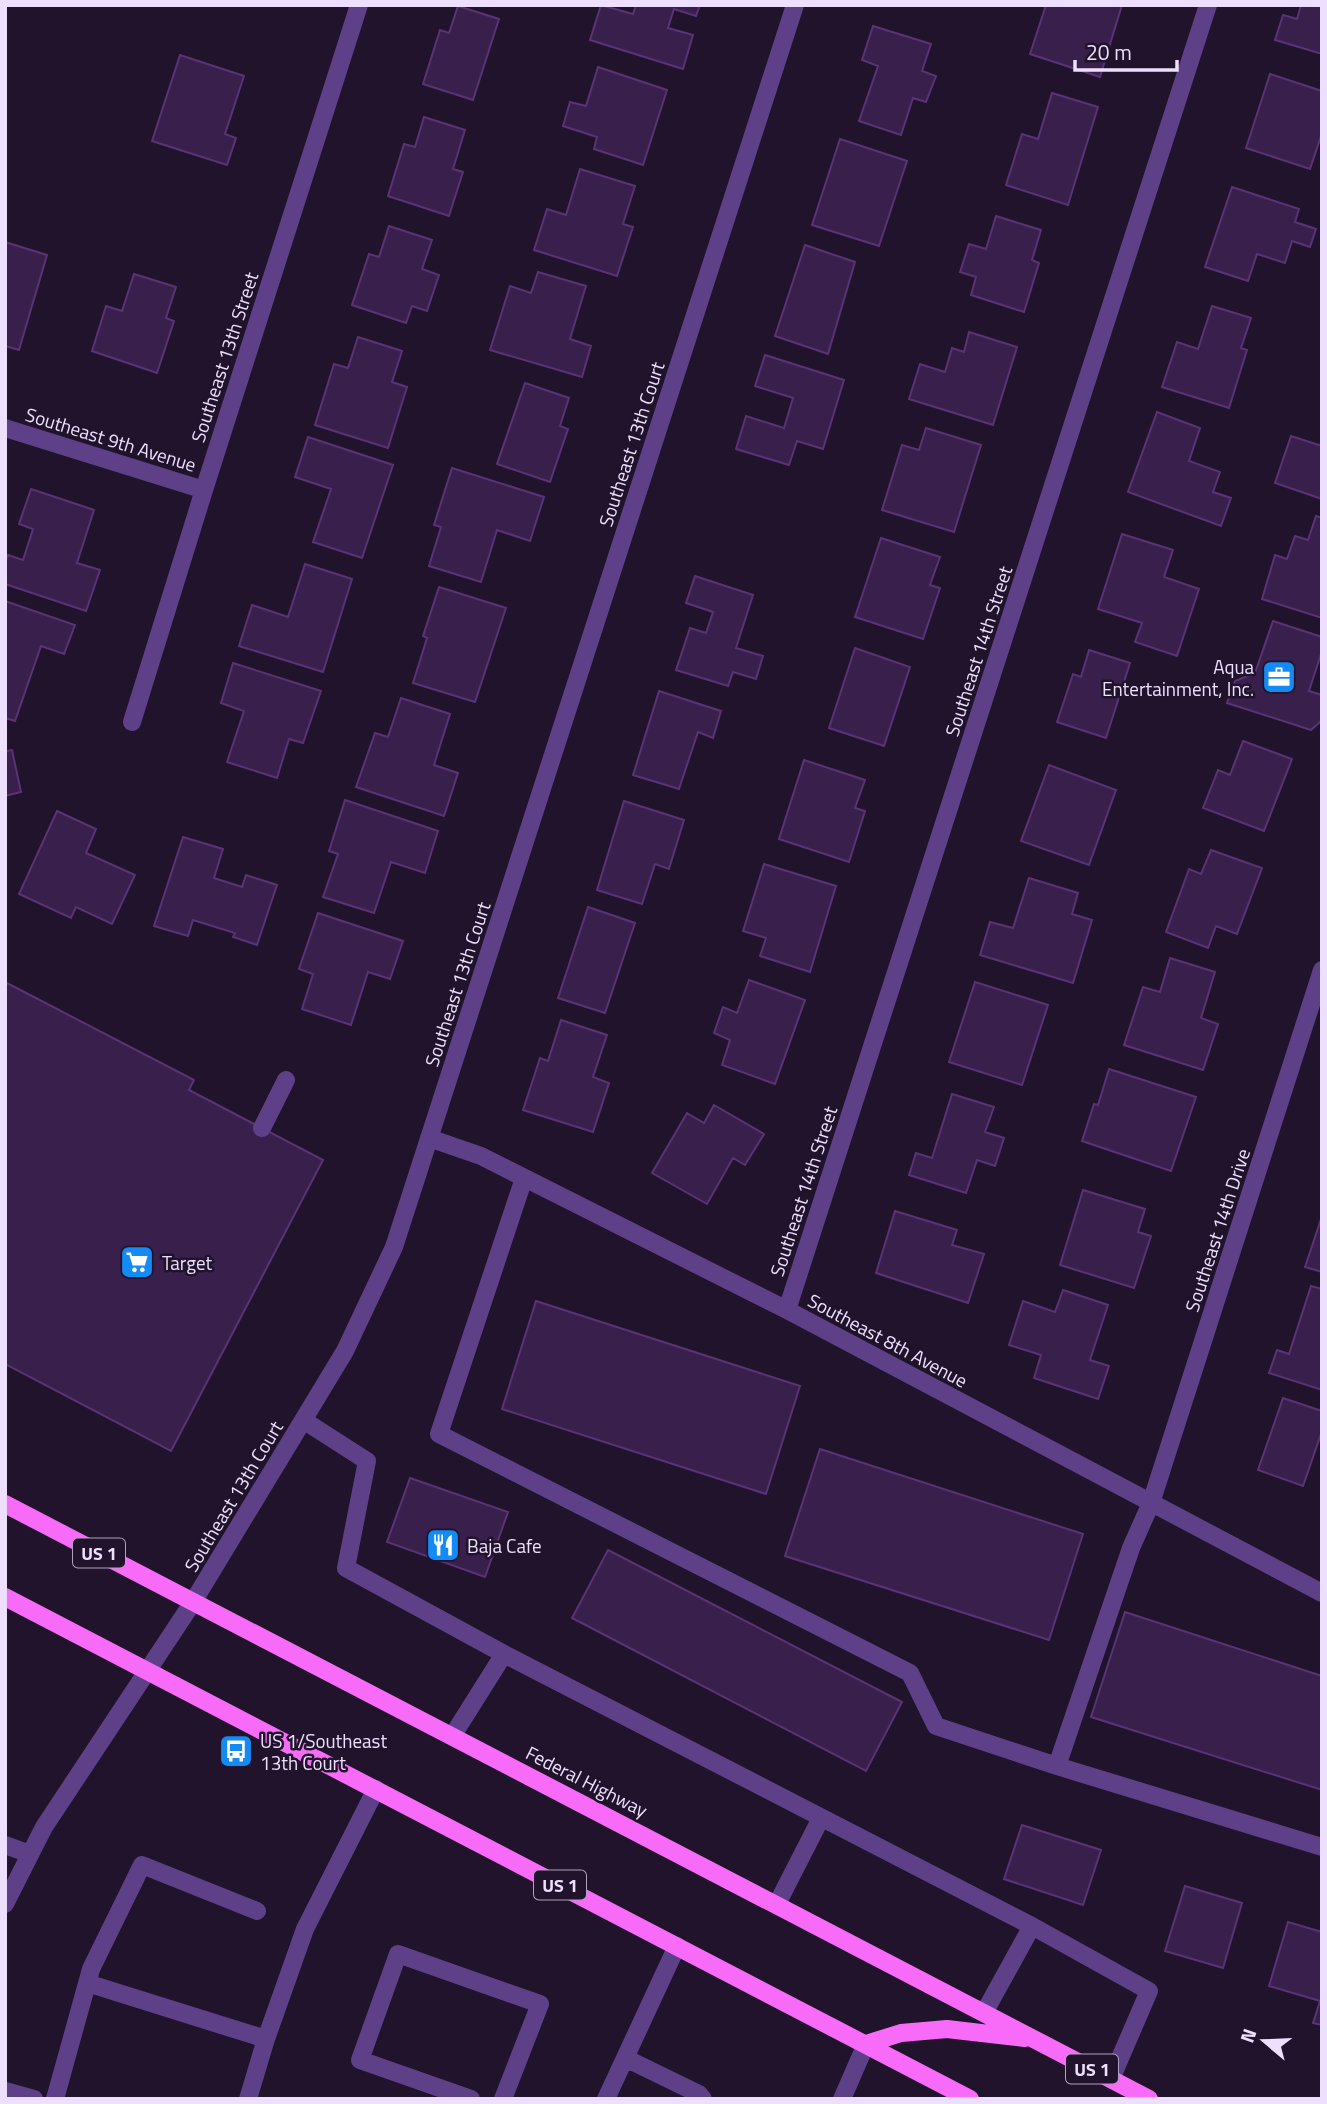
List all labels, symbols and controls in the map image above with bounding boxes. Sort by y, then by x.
scale bar [1075,28,1176,72]
text: 20 m [1086,36,1132,68]
street label: Southeast 13th Street [183,268,265,446]
street label: Southeast 13th Court [591,357,671,530]
street label: Southeast 9th Avenue [22,399,200,479]
street label: Southeast 14th Street [937,562,1019,740]
place label: Aqua Entertainment, Inc. [1102,652,1254,703]
office icon: Aqua Entertainment, Inc. [1260,658,1298,696]
street label: Southeast 13th Court [417,897,497,1070]
street label: Southeast 14th Street [762,1102,844,1280]
street label: Southeast 14th Drive [1177,1145,1257,1315]
supermarket icon: Target [118,1243,156,1281]
place label: Target [162,1248,213,1277]
street label: Southeast 8th Avenue [803,1286,973,1394]
street label: Southeast 13th Court [176,1415,290,1577]
restaurant icon: Baja Cafe [424,1526,462,1564]
place label: Baja Cafe [467,1531,542,1560]
road number: US 1 [73,1538,125,1568]
place label: US 1/Southeast 13th Court [260,1726,387,1777]
bus stop icon: US 1/Southeast 13th Court [217,1732,255,1770]
street label: Federal Highway [521,1738,653,1824]
road number: US 1 [534,1870,586,1899]
north arrow [1229,2006,1299,2076]
text: N [1232,2024,1263,2046]
road number: US 1 [1066,2054,1118,2084]

